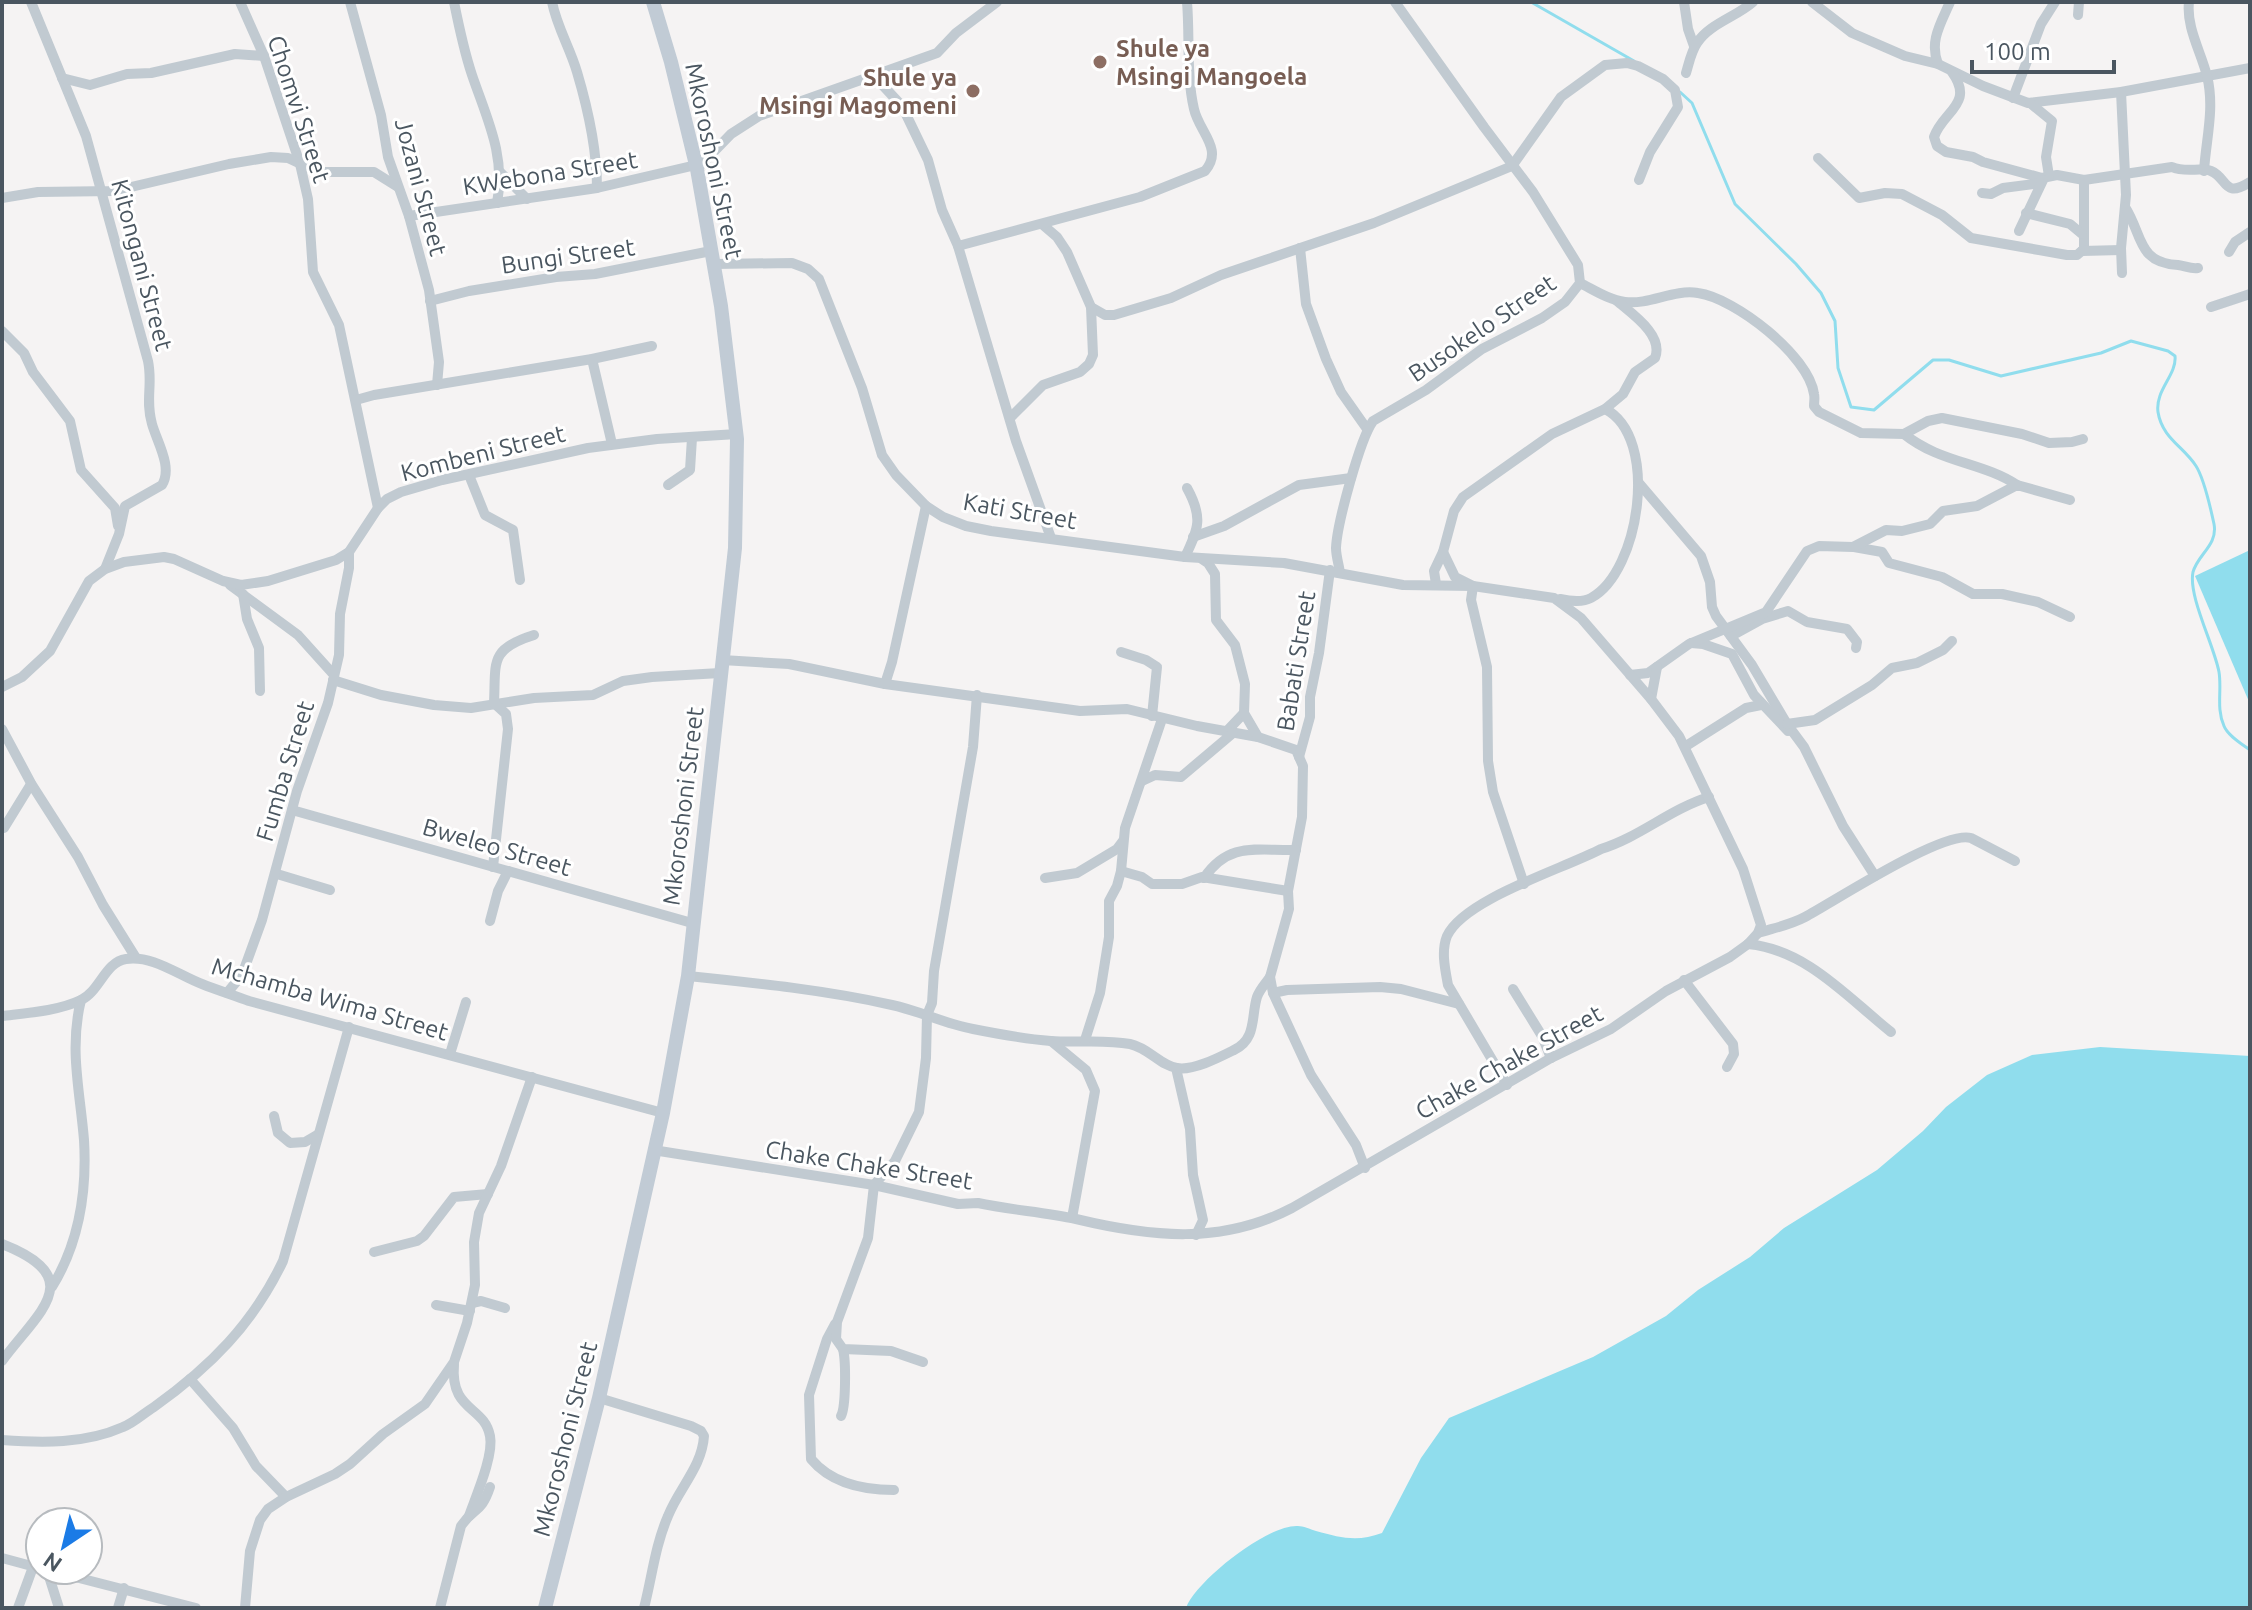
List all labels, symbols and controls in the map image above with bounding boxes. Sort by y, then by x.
scale bar [1972,24,2114,74]
street label: Chomvi Street [262,32,336,187]
place label: Shule ya Msingi Mangoela [1116,35,1307,90]
text: 100 m [1984,38,2051,65]
marker: Shule ya Msingi Mangoela [1091,53,1109,71]
street label: Mkoroshoni Street [680,60,748,262]
place label: Shule ya Msingi Magomeni [759,64,957,119]
marker: Shule ya Msingi Magomeni [964,82,982,100]
street label: Jozani Street [390,115,452,259]
street label: KWebona Street [461,146,640,200]
street label: Kitongani Street [106,176,178,354]
street label: Bungi Street [499,233,637,279]
street label: Busokelo Street [1403,269,1561,387]
street label: Kombeni Street [398,419,569,486]
street label: Kati Street [961,488,1079,534]
street label: Babati Street [1272,588,1321,733]
street label: Fumba Street [251,697,319,845]
street label: Mkoroshoni Street [657,705,709,907]
street label: Bweleo Street [420,813,575,881]
street label: Mchamba Wima Street [209,952,452,1046]
street label: Chake Chake Street [1411,999,1608,1125]
street label: Chake Chake Street [763,1135,975,1195]
street label: Mkoroshoni Street [528,1338,602,1539]
north arrow [24,1506,104,1586]
text: N [38,1548,66,1578]

